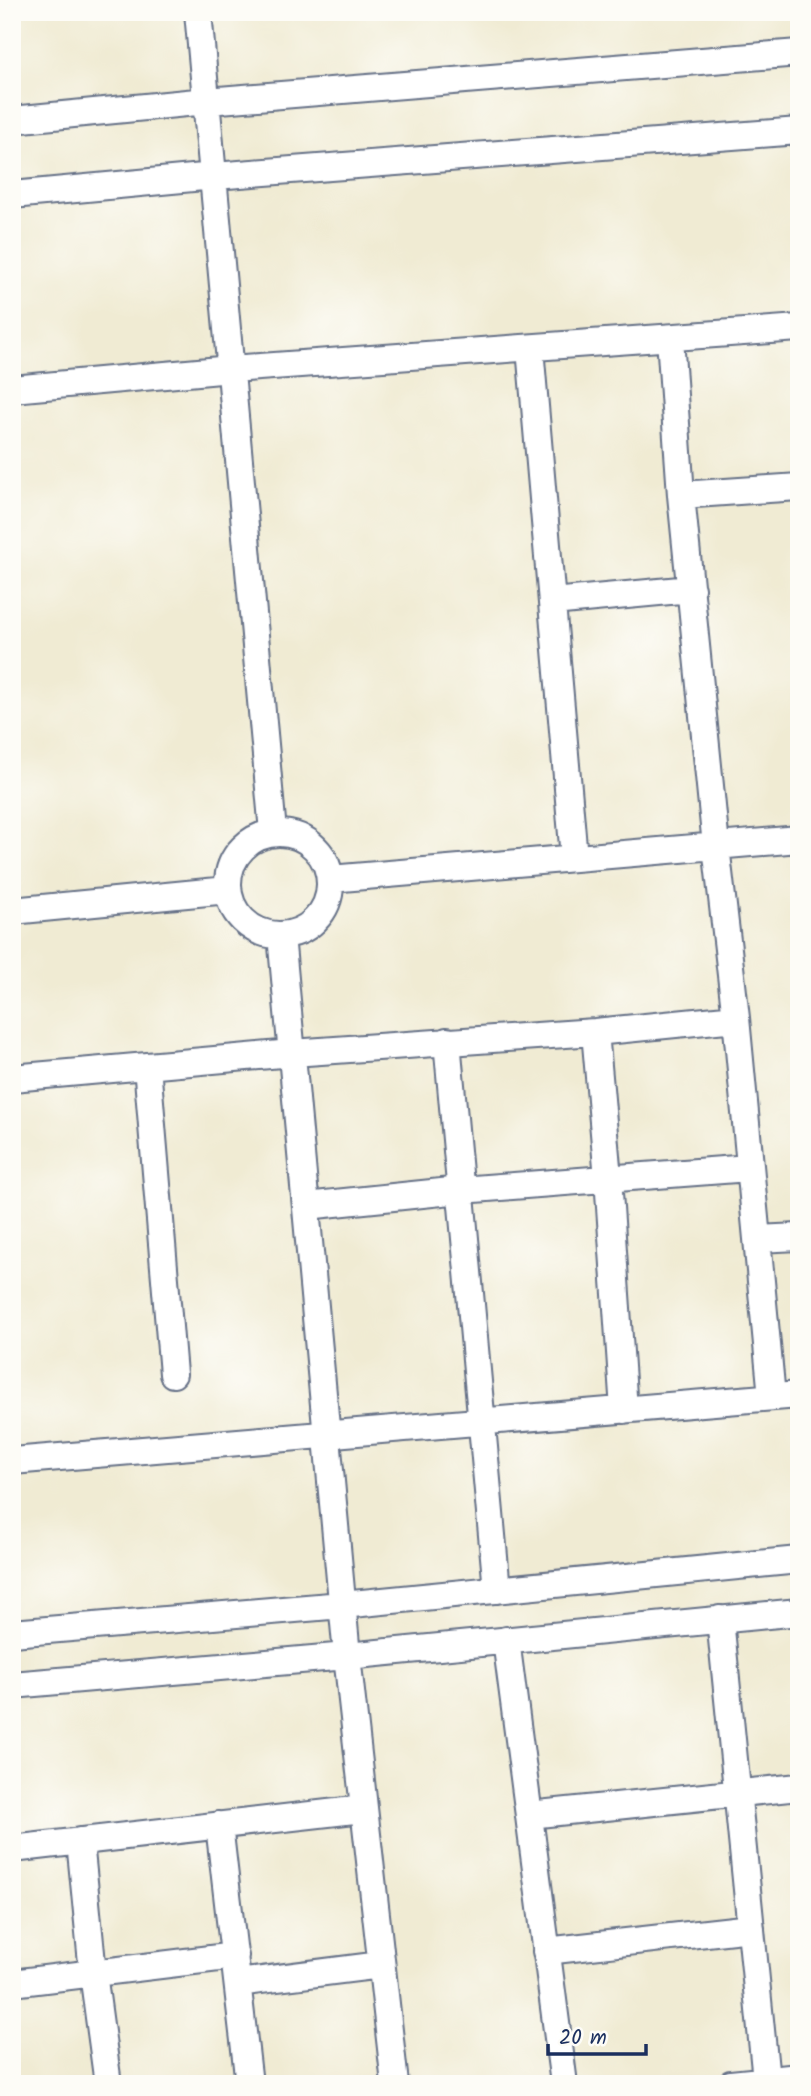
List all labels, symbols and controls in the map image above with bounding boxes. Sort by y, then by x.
scale bar [548,2012,646,2056]
text: 20 m [559,2022,607,2055]

